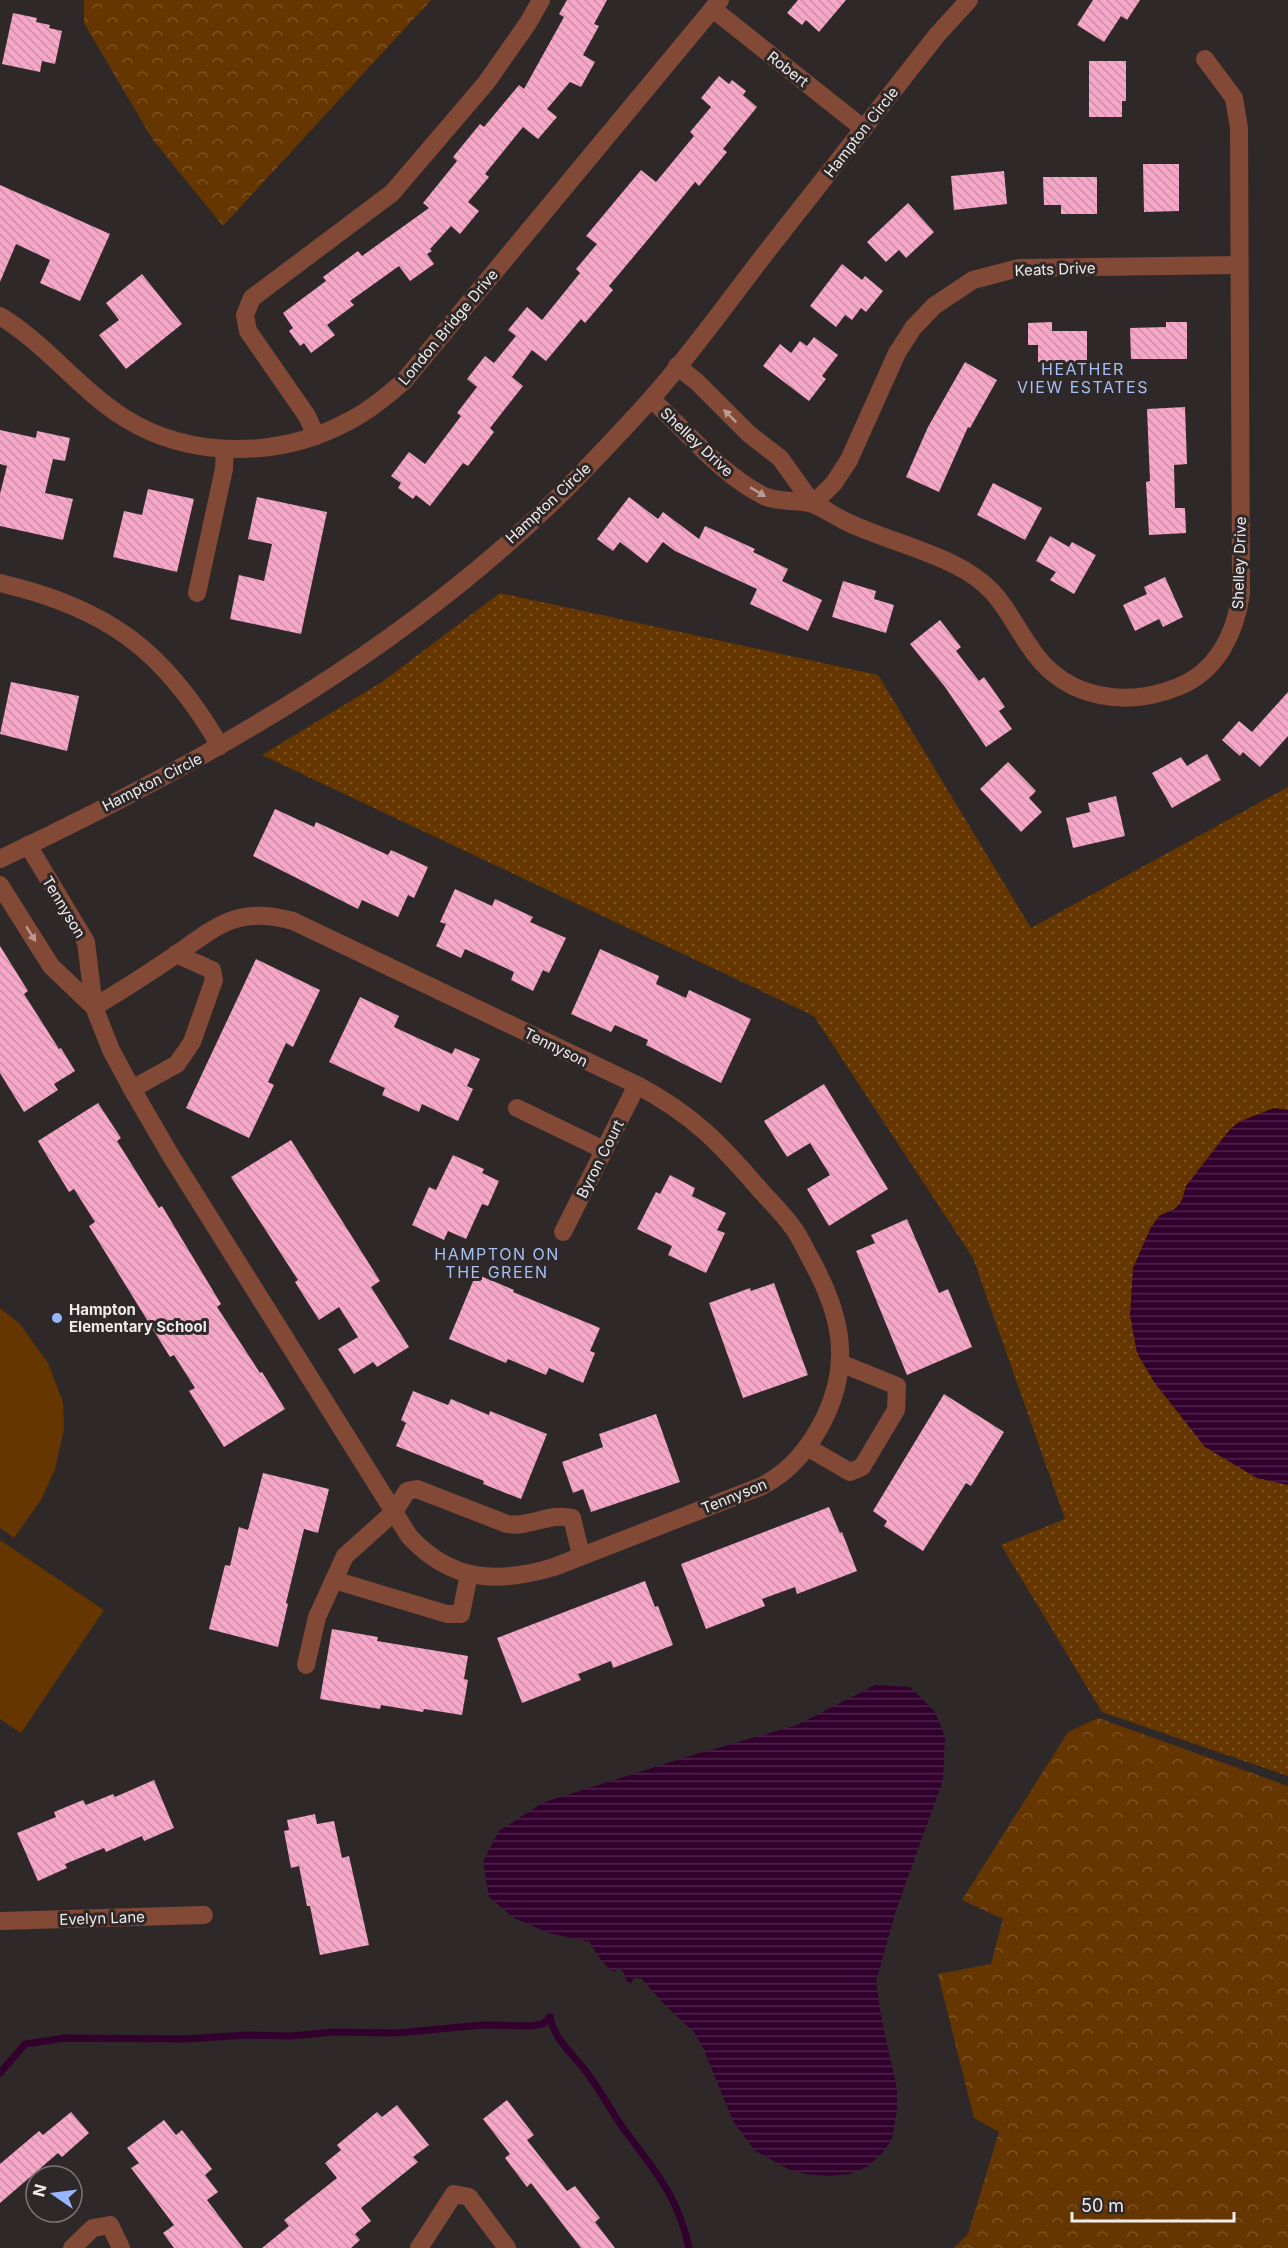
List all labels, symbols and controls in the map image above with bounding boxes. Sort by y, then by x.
street label: Robert [764,47,812,91]
street label: Hampton Circle [820,83,902,181]
street label: Keats Drive [1014,258,1096,280]
street label: London Bridge Drive [394,265,502,389]
district label: HEATHER VIEW ESTATES [1017,359,1149,397]
street label: Shelley Drive [657,403,737,481]
one-way arrow [724,409,738,423]
street label: Hampton Circle [501,459,595,547]
one-way arrow [750,486,766,497]
street label: Shelley Drive [1228,516,1250,610]
street label: Hampton Circle [99,749,205,815]
street label: Tennyson [38,873,90,941]
one-way arrow [26,926,37,943]
street label: Tennyson [521,1023,591,1071]
street label: Byron Court [572,1117,628,1201]
district label: HAMPTON ON THE GREEN [434,1244,560,1282]
place label: Hampton Elementary School [69,1300,207,1336]
marker: Hampton Elementary School [50,1311,64,1325]
street label: Tennyson [698,1474,770,1518]
street label: Evelyn Lane [59,1907,145,1929]
north arrow [24,2164,84,2224]
text: N [28,2182,51,2199]
scale bar [1072,2185,1234,2223]
text: 50 m [1081,2195,1124,2216]

